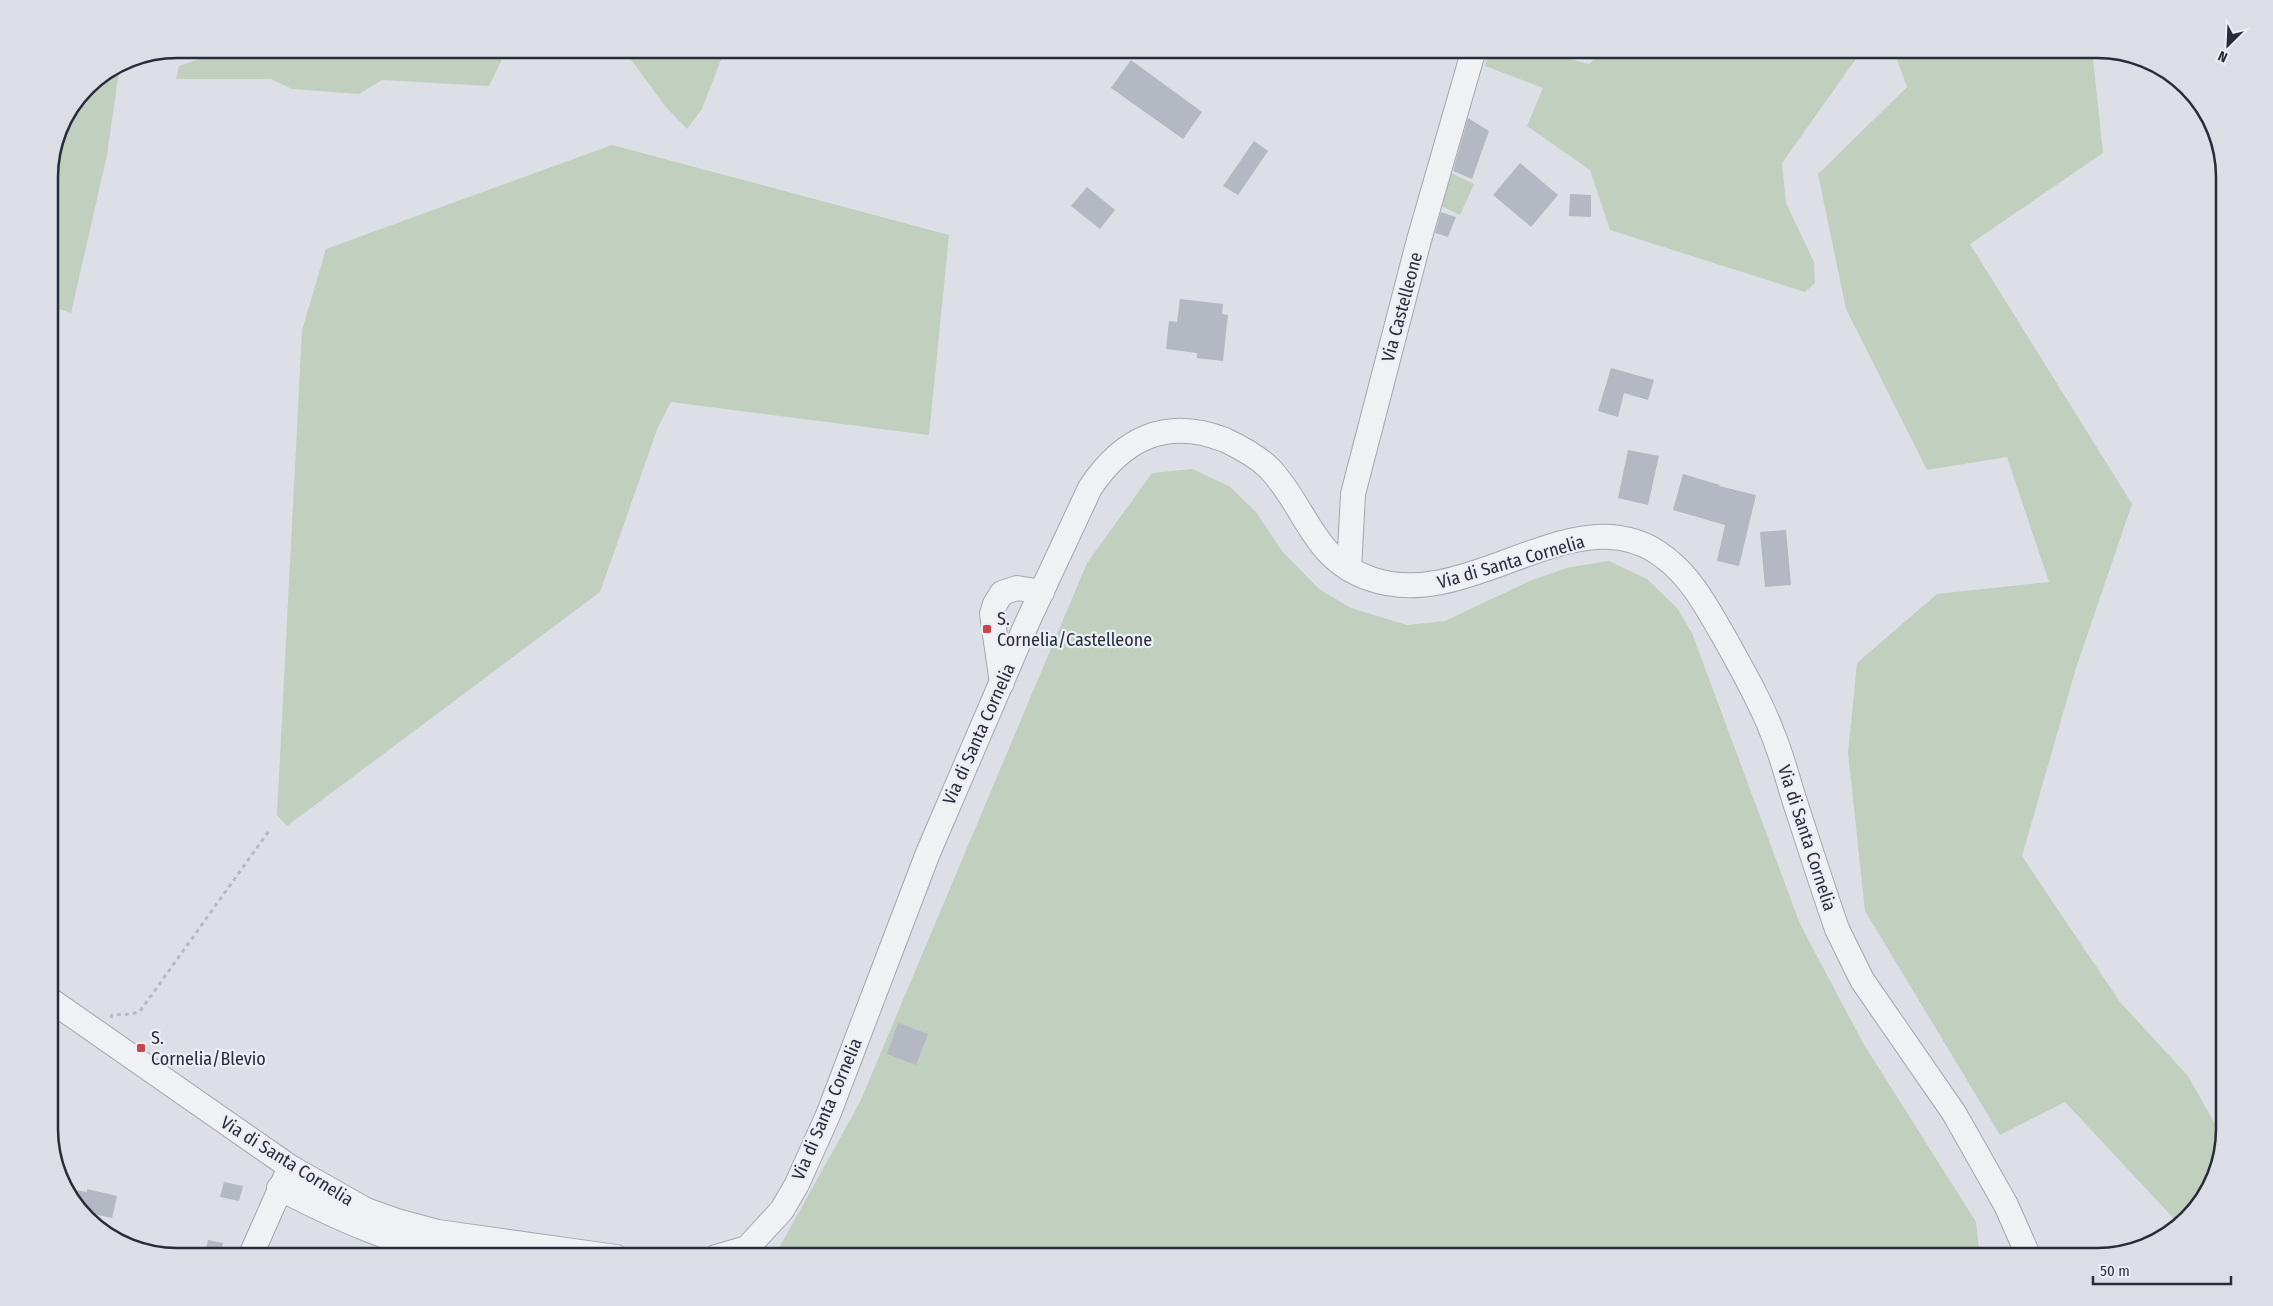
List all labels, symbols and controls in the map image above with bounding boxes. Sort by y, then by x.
north arrow [2203,20,2253,70]
text: N [2216,47,2230,66]
street label: Via Castelleone [1377,250,1427,364]
street label: Via di Santa Cornelia [1435,530,1587,594]
place label: S. Cornelia/Castelleone [997,608,1152,651]
marker: S. Cornelia/Castelleone [981,623,993,635]
street label: Via di Santa Cornelia [938,660,1020,808]
street label: Via di Santa Cornelia [1773,762,1841,914]
place label: S. Cornelia/Blevio [151,1027,266,1070]
street label: Via di Santa Cornelia [787,1034,867,1183]
marker: S. Cornelia/Blevio [135,1042,147,1054]
street label: Via di Santa Cornelia [217,1111,358,1211]
scale bar [2093,1254,2230,1286]
text: 50 m [2100,1262,2130,1280]

